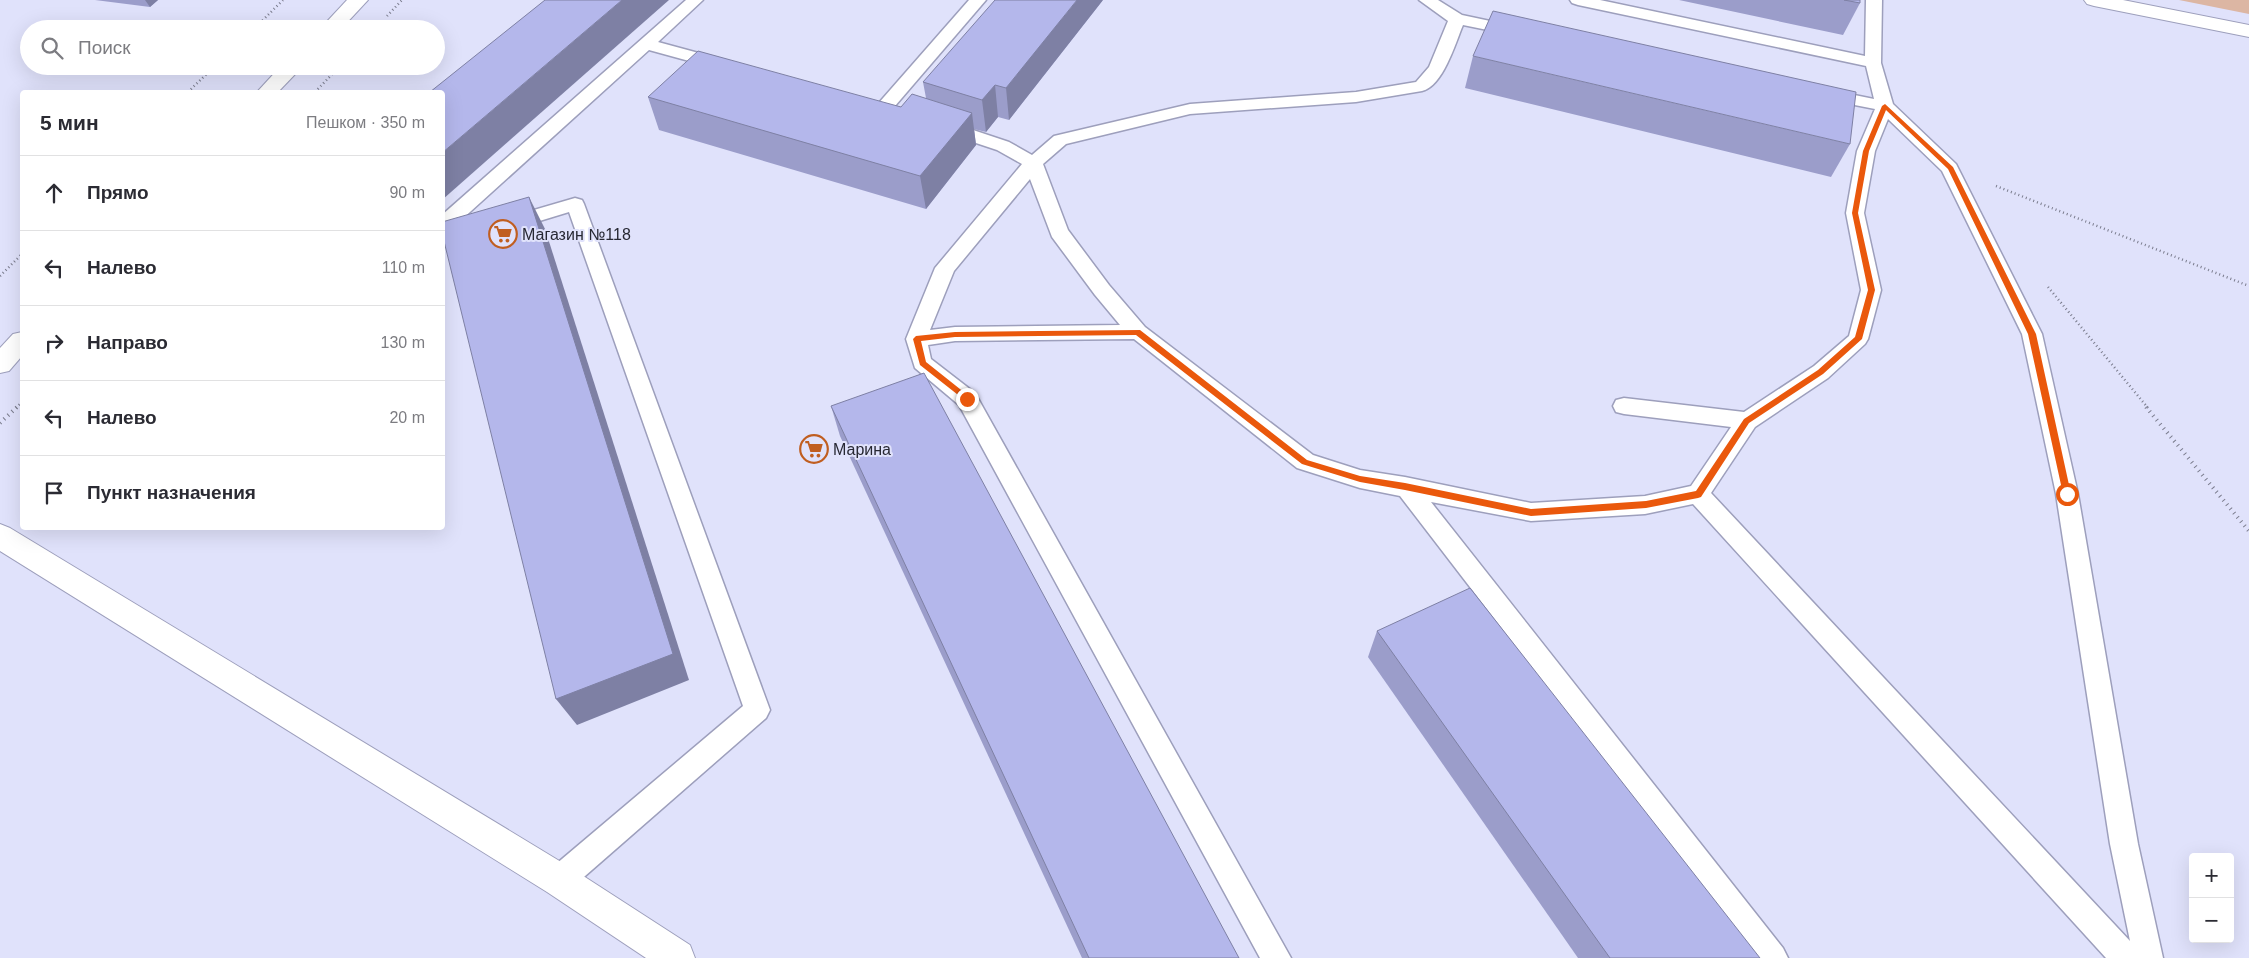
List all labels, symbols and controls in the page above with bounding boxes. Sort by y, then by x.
search box [20,20,445,75]
icon: search [38,34,66,62]
text: Поиск [78,37,131,58]
text: 5 мин [40,111,99,134]
text: Пешком · 350 m [306,114,425,131]
icon: ahead [40,179,68,207]
text: Прямо [87,182,149,203]
text: 90 m [389,184,425,201]
supermarket icon: Магазин №118 [488,219,518,249]
place label: Магазин №118 [522,226,631,243]
icon: left [40,254,68,282]
text: Налево [87,257,157,278]
text: 110 m [382,259,425,276]
icon: right [40,329,68,357]
text: Направо [87,332,168,353]
text: 130 m [381,334,425,351]
route end [956,388,979,411]
icon: left [40,404,68,432]
text: Налево [87,407,157,428]
text: 20 m [389,409,425,426]
supermarket icon: Марина [799,434,829,464]
place label: Марина [833,441,891,458]
icon: arrive [40,479,68,507]
text: Пункт назначения [87,482,256,503]
route start [2056,483,2079,506]
map controls [2189,853,2234,943]
button: + [2189,853,2234,898]
button: − [2189,898,2234,943]

